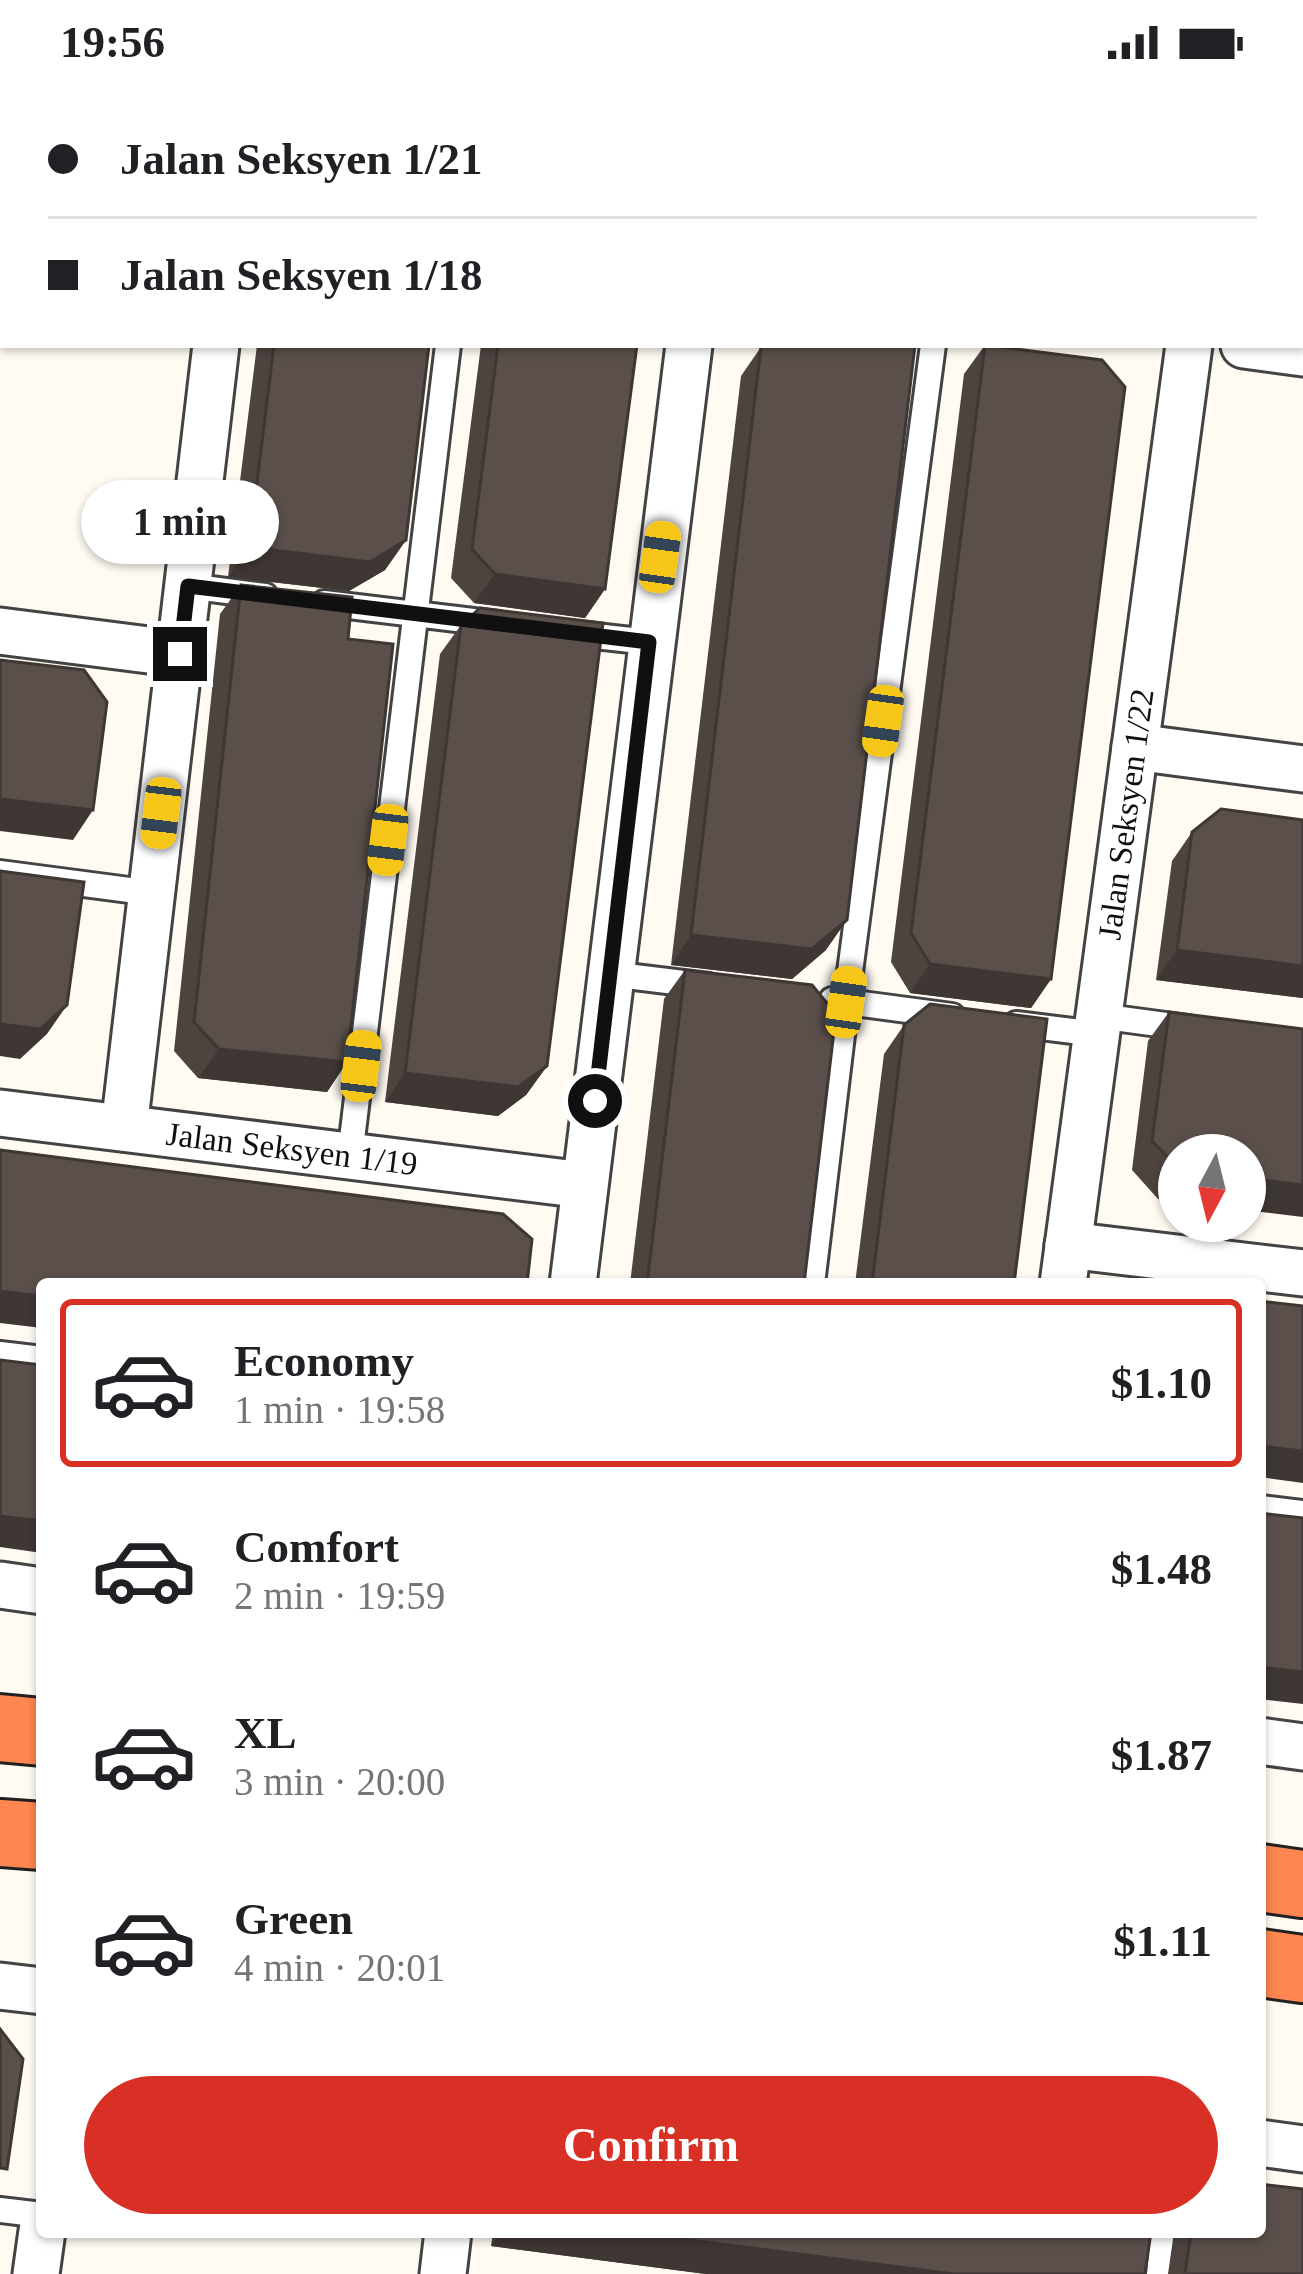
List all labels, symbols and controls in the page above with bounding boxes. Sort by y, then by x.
text: 19:56 [60,17,165,67]
text: Jalan Seksyen 1/21 [120,134,483,184]
text: Jalan Seksyen 1/18 [120,250,483,300]
callout: 1 min [81,480,279,564]
text: 1 min [133,500,227,543]
car [637,519,683,595]
route end [153,627,207,681]
car [860,683,906,759]
street label: Jalan Seksyen 1/22 [1091,686,1161,942]
car [139,775,183,851]
car [366,802,410,878]
car [823,964,869,1040]
car [339,1028,383,1104]
route start [568,1074,622,1128]
street label: Jalan Seksyen 1/19 [164,1116,420,1182]
north arrow [1158,1134,1266,1242]
map controls [1158,1134,1266,1242]
icon: car [90,1329,198,1437]
text: Economy [234,1336,414,1386]
text: $1.10 [1111,1358,1212,1408]
text: 1 min · 19:58 [234,1388,445,1431]
icon: car [90,1515,198,1623]
text: Comfort [234,1522,399,1572]
text: $1.48 [1111,1544,1212,1594]
text: 2 min · 19:59 [234,1574,445,1617]
icon: car [90,1701,198,1809]
text: XL [234,1708,297,1758]
text: $1.87 [1111,1730,1212,1780]
text: 3 min · 20:00 [234,1760,445,1803]
icon: car [90,1887,198,1995]
text: Green [234,1894,353,1944]
text: $1.11 [1113,1916,1212,1966]
text: 4 min · 20:01 [234,1946,445,1989]
button: Confirm [84,2076,1218,2214]

